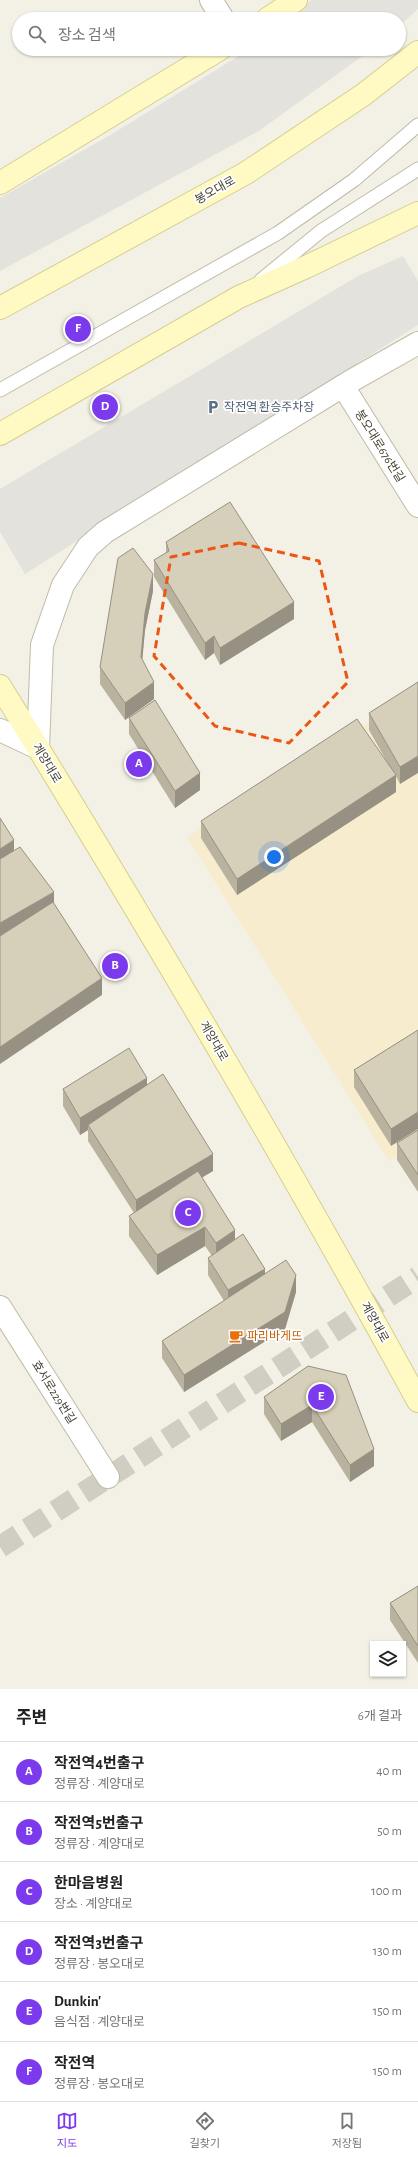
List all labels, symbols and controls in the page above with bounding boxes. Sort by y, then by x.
search box [12,12,406,56]
icon: search [26,23,48,45]
text: 장소 검색 [58,28,116,43]
street label: 봉오대로 [193,174,237,206]
pin: F [65,314,91,344]
pin: D [92,392,118,422]
parking icon: 작전역 환승주차장 [205,399,221,415]
place label: 작전역 환승주차장 [224,400,314,413]
street label: 봉오대로676번길 [353,408,407,484]
street label: 계양대로 [30,741,64,785]
pin: A [126,749,152,779]
your location [264,847,284,867]
pin: B [102,951,128,981]
street label: 계양대로 [198,1019,230,1063]
pin: C [175,1198,201,1228]
street label: 계양대로 [359,1300,391,1344]
cafe icon: 파리바게뜨 [228,1328,244,1344]
place label: 파리바게뜨 [247,1330,302,1342]
street label: 효서로229번길 [30,1358,78,1426]
pin: E [308,1382,334,1412]
map controls [370,1641,406,1677]
button: layers [370,1641,406,1677]
text: 주변 [16,1709,47,1726]
text: 6개 결과 [358,1710,402,1723]
text: 작전역4번출구 [54,1756,144,1771]
text: A [25,1765,33,1778]
text: 40 m [376,1765,402,1778]
text: 정류장 · 계양대로 [54,1778,145,1791]
text: 작전역5번출구 [54,1816,143,1831]
text: B [25,1825,33,1838]
text: 50 m [377,1825,402,1838]
text: 정류장 · 계양대로 [54,1838,145,1851]
text: 한마음병원 [54,1876,123,1891]
text: C [26,1885,32,1898]
text: 100 m [371,1885,402,1898]
text: 장소 · 계양대로 [54,1898,133,1911]
text: 작전역3번출구 [54,1936,143,1951]
text: D [25,1945,33,1958]
text: 130 m [373,1945,402,1958]
text: 정류장 · 봉오대로 [54,1958,145,1971]
text: Dunkin' [54,1994,101,2009]
text: E [26,2005,32,2018]
text: 150 m [373,2005,402,2018]
text: 음식점 · 계양대로 [54,2016,145,2029]
text: 작전역 [54,2056,95,2071]
text: F [26,2065,32,2078]
text: 150 m [373,2065,402,2078]
text: 정류장 · 봉오대로 [54,2078,145,2091]
tab: 지도 [56,2110,78,2150]
tab: 길찾기 [190,2110,220,2150]
tab: 저장됨 [332,2110,362,2150]

